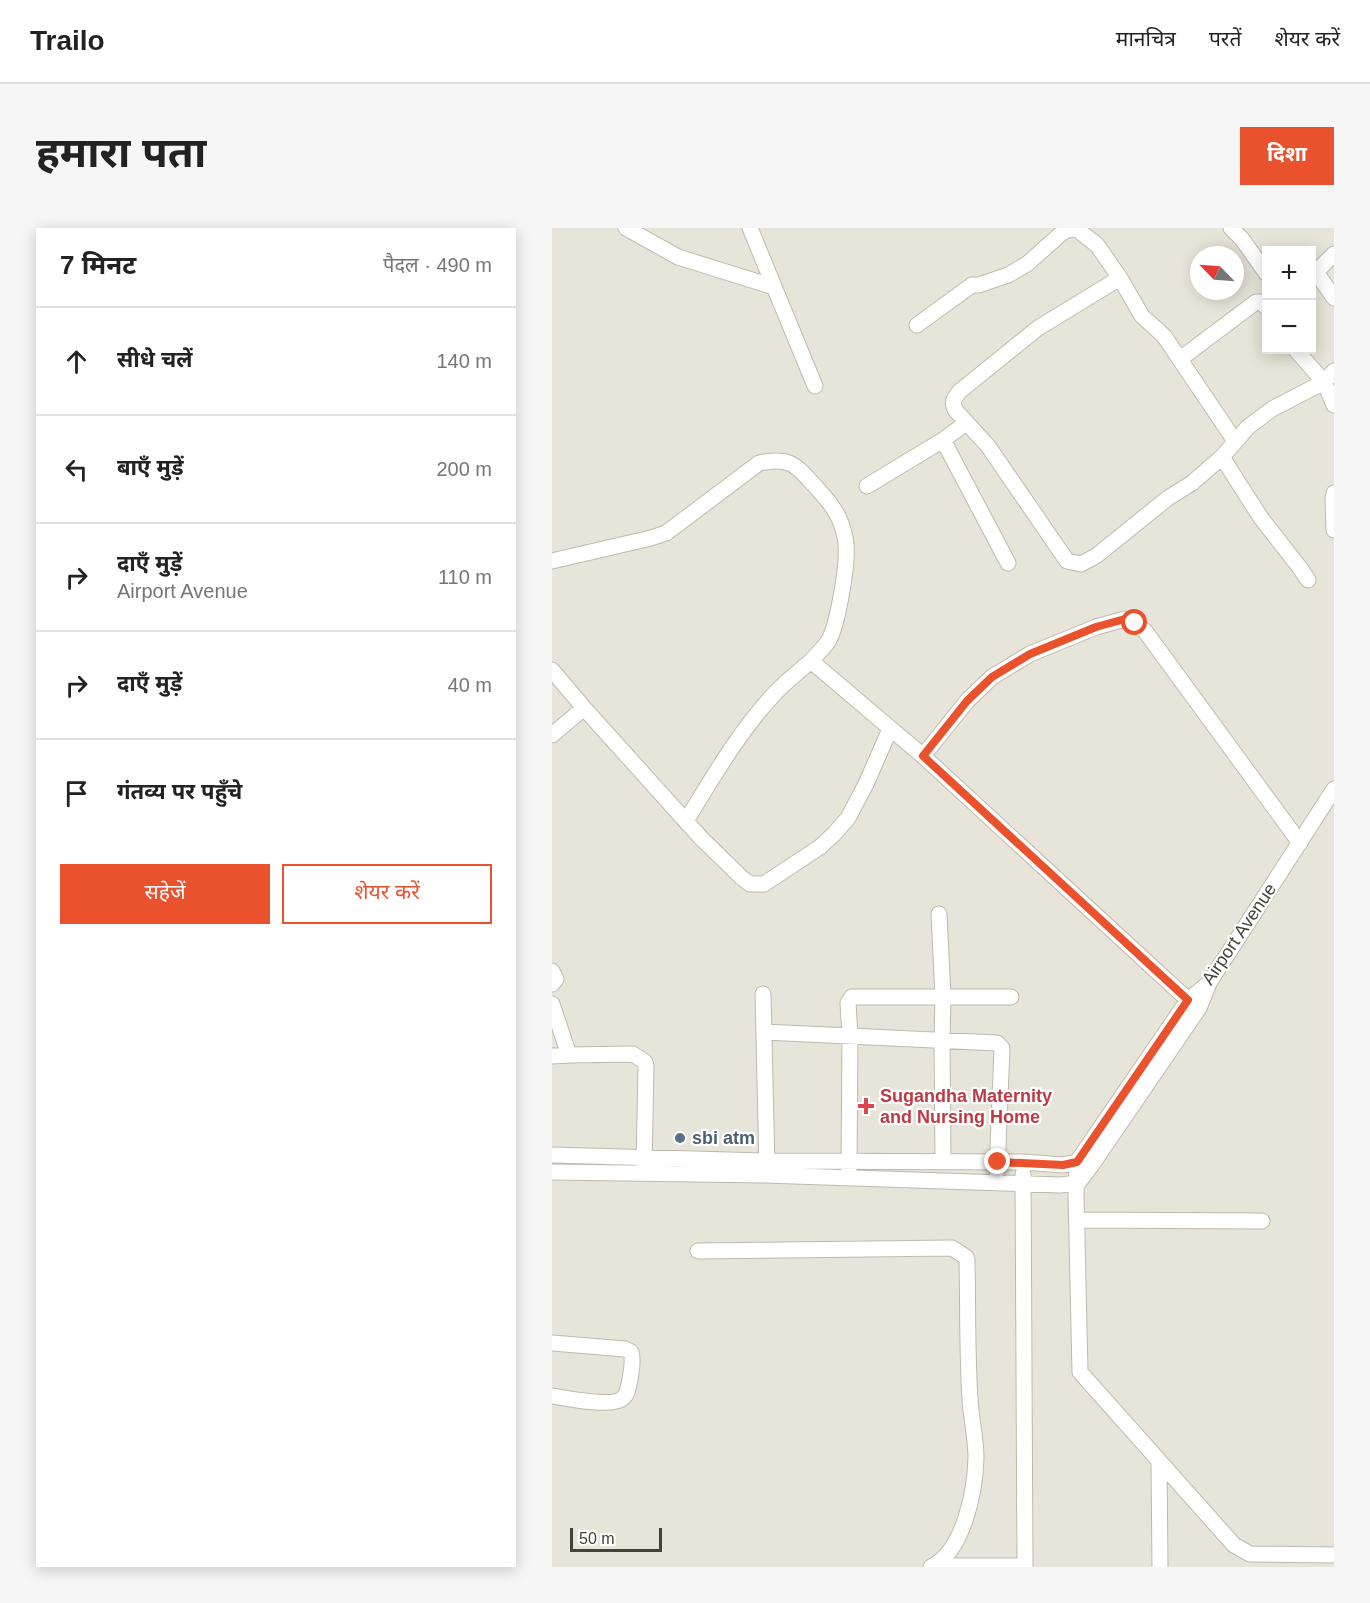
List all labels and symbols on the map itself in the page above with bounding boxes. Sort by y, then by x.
north arrow [1190,246,1244,300]
route start [1121,609,1147,635]
street label: Airport Avenue [1198,880,1280,988]
place label: Sugandha Maternity and Nursing Home [880,1086,1052,1127]
marker: Sugandha Maternity and Nursing Home [857,1097,875,1115]
place label: sbi atm [692,1128,755,1148]
marker: sbi atm [673,1131,687,1145]
route end [984,1148,1010,1174]
scale bar [570,1525,662,1552]

